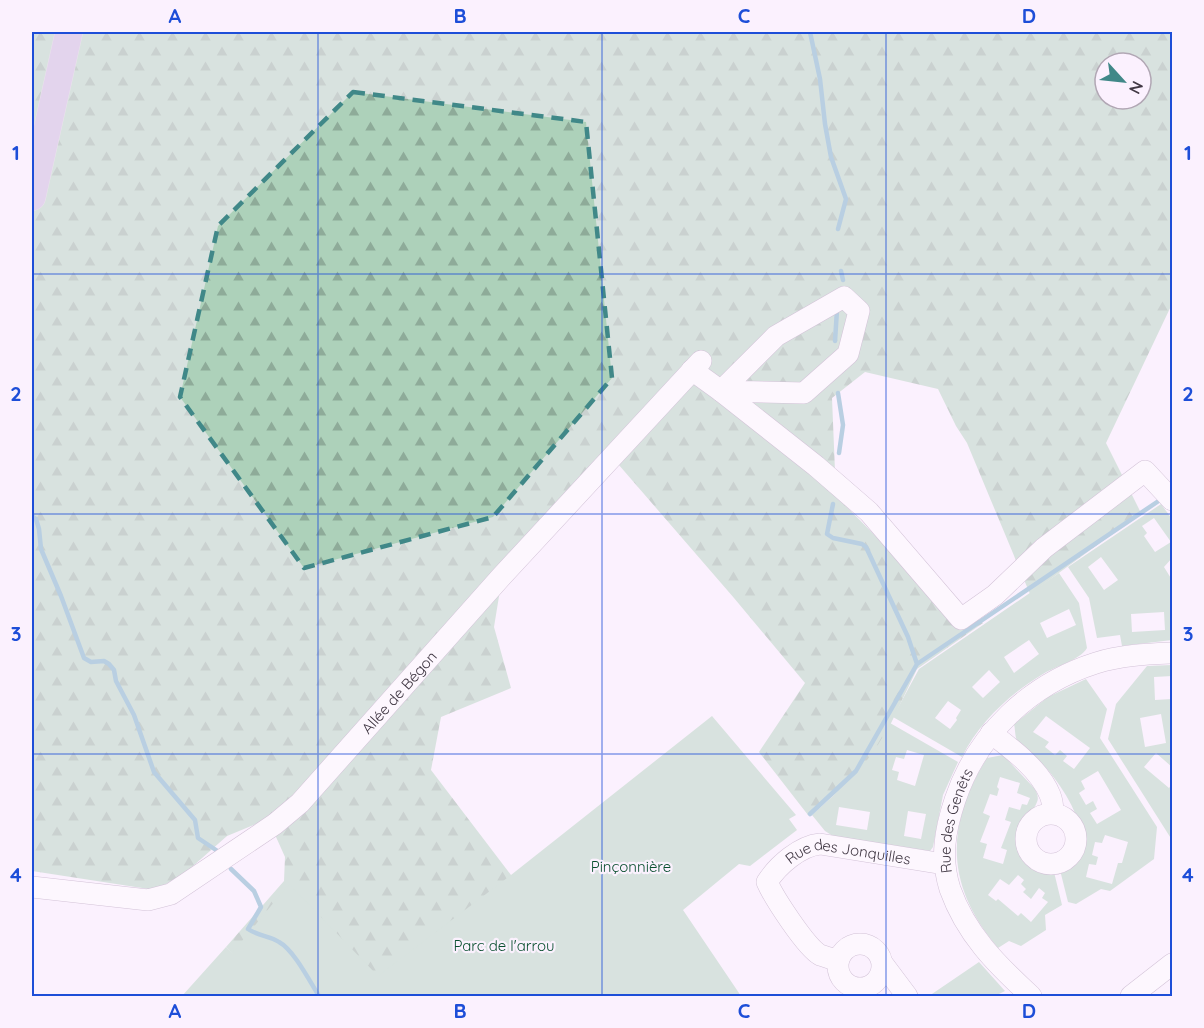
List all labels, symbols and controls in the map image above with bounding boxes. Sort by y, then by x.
text: A [169,3,182,28]
text: B [453,3,467,28]
text: C [738,3,751,28]
text: D [1022,3,1036,28]
north arrow [1093,51,1153,111]
text: N [1125,78,1148,98]
text: 1 [12,140,20,165]
text: 1 [1184,140,1192,165]
text: 2 [10,381,22,406]
text: 2 [1182,381,1194,406]
text: 3 [11,621,21,646]
text: 3 [1183,621,1193,646]
street label: Allée de Bégon [357,647,440,737]
street label: Rue des Genêts [935,765,977,874]
street label: Rue des Jonquilles [781,834,912,868]
park label: Pinçonnière [591,857,671,876]
text: 4 [10,862,22,887]
text: 4 [1182,862,1194,887]
park label: Parc de l'arrou [453,936,555,955]
text: A [169,998,182,1023]
text: B [453,998,467,1023]
text: C [738,998,751,1023]
text: D [1022,998,1036,1023]

